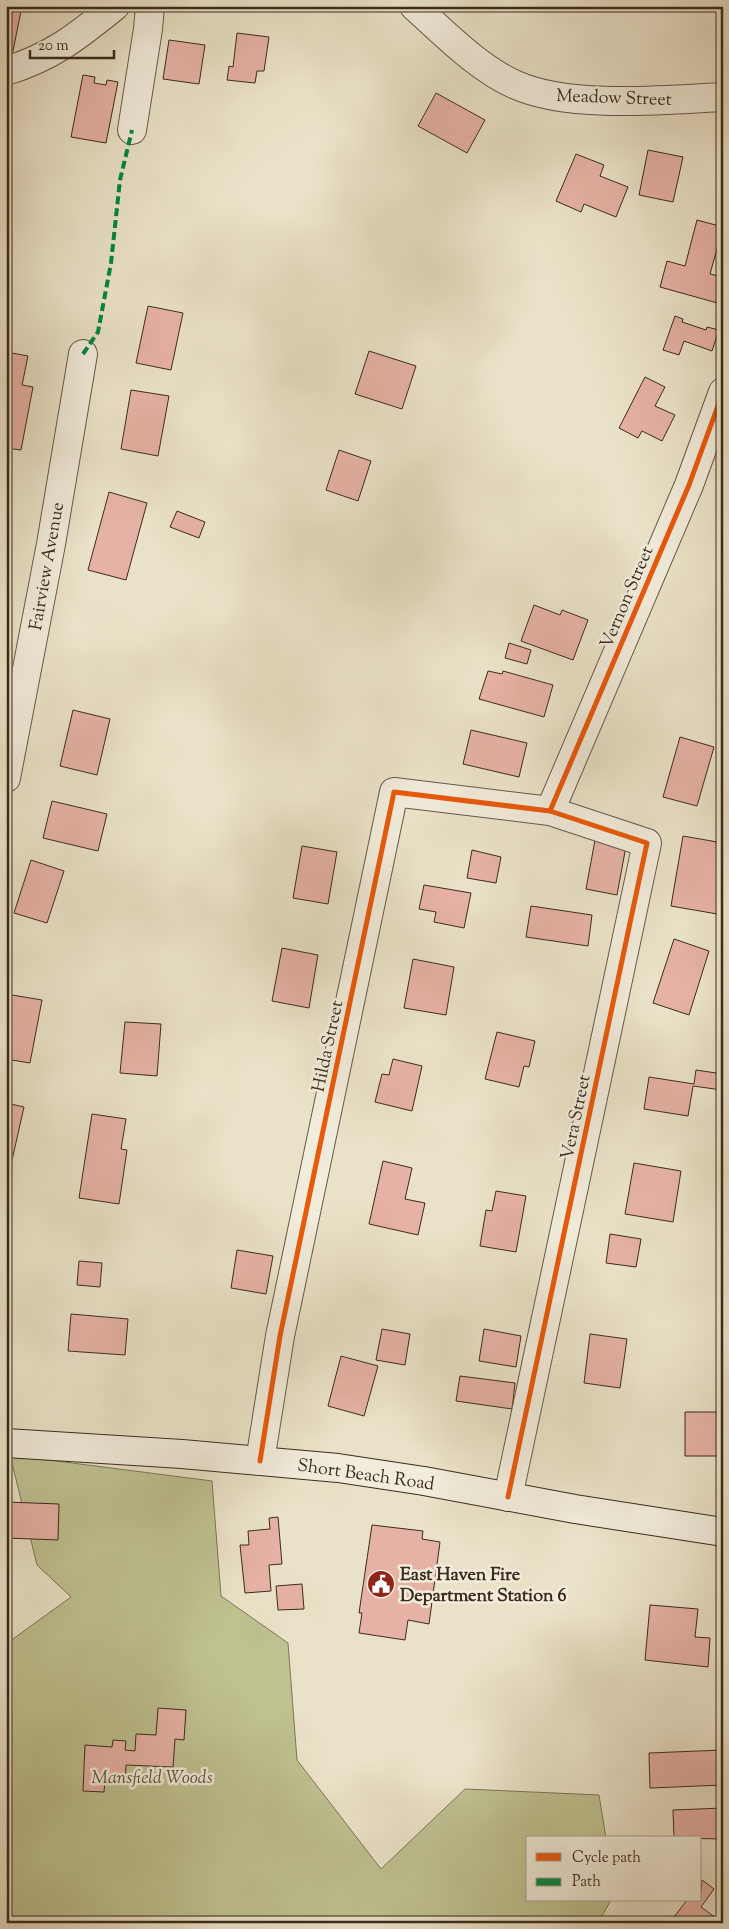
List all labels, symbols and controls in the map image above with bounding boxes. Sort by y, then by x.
scale bar [30,28,114,60]
text: 20 m [38,36,69,57]
street label: Meadow Street [556,84,672,114]
street label: Fairview Avenue [24,500,72,633]
street label: Vernon Street [595,542,661,653]
street label: Hilda Street [307,998,351,1095]
street label: Vera Street [555,1072,599,1162]
street label: Short Beach Road [295,1453,436,1498]
place label: East Haven Fire Department Station 6 [400,1563,566,1610]
public building icon: East Haven Fire Department Station 6 [366,1569,396,1599]
park label: Mansfield Woods [91,1766,213,1792]
legend [526,1836,702,1902]
text: Cycle path [572,1848,641,1869]
text: Path [572,1872,601,1893]

